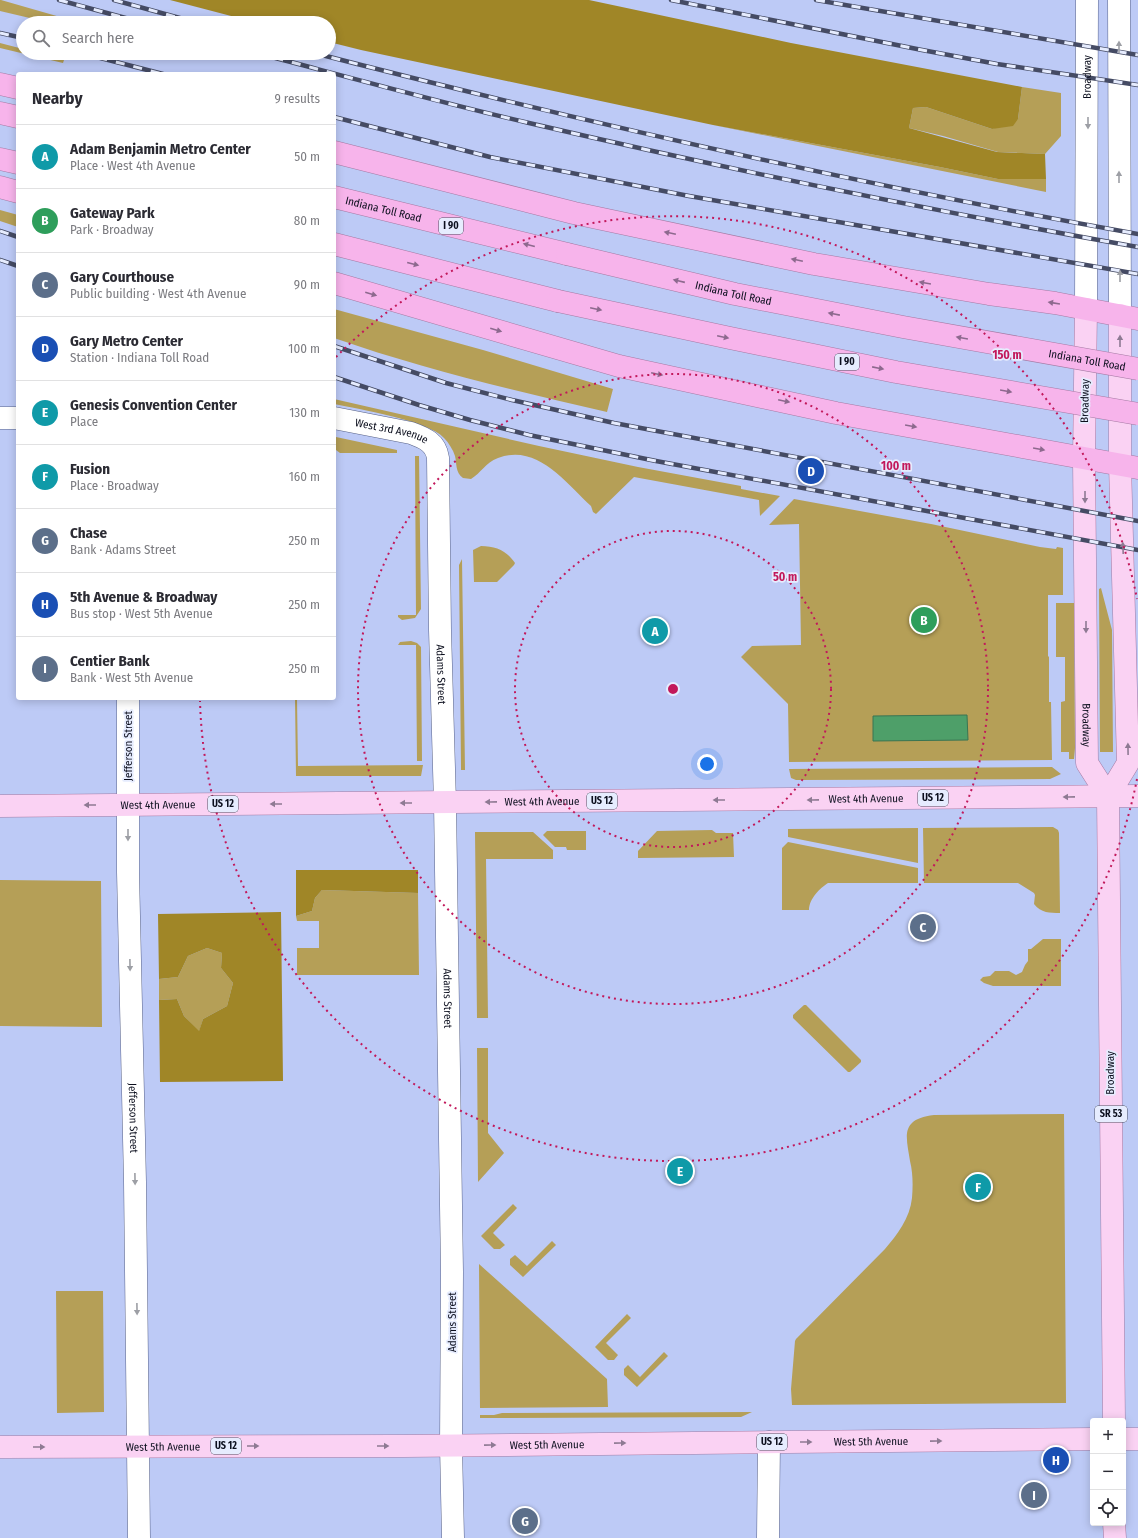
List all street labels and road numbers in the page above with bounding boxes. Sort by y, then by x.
street label: Broadway [1080,55,1093,99]
street label: Indiana Toll Road [344,194,423,225]
road number: I 90 [439,218,463,234]
street label: Indiana Toll Road [694,278,773,308]
street label: Indiana Toll Road [1048,347,1127,373]
road number: I 90 [835,354,859,370]
street label: Broadway [1078,379,1092,423]
street label: West 3rd Avenue [354,416,431,446]
street label: Adams Street [434,644,449,705]
street label: Broadway [1080,703,1093,747]
street label: Jefferson Street [122,711,135,781]
road number: US 12 [918,790,948,806]
street label: West 4th Avenue [828,792,903,805]
road number: US 12 [587,793,617,809]
street label: West 4th Avenue [504,794,580,808]
road number: US 12 [208,796,238,812]
street label: West 4th Avenue [120,798,196,811]
street label: Adams Street [441,968,455,1029]
street label: Broadway [1104,1051,1117,1095]
street label: Jefferson Street [126,1083,141,1154]
road number: SR 53 [1095,1106,1127,1122]
street label: Adams Street [446,1292,459,1352]
road number: US 12 [757,1434,787,1450]
street label: West 5th Avenue [834,1434,908,1448]
road number: US 12 [211,1438,241,1454]
street label: West 5th Avenue [510,1438,584,1451]
street label: West 5th Avenue [126,1440,200,1453]

